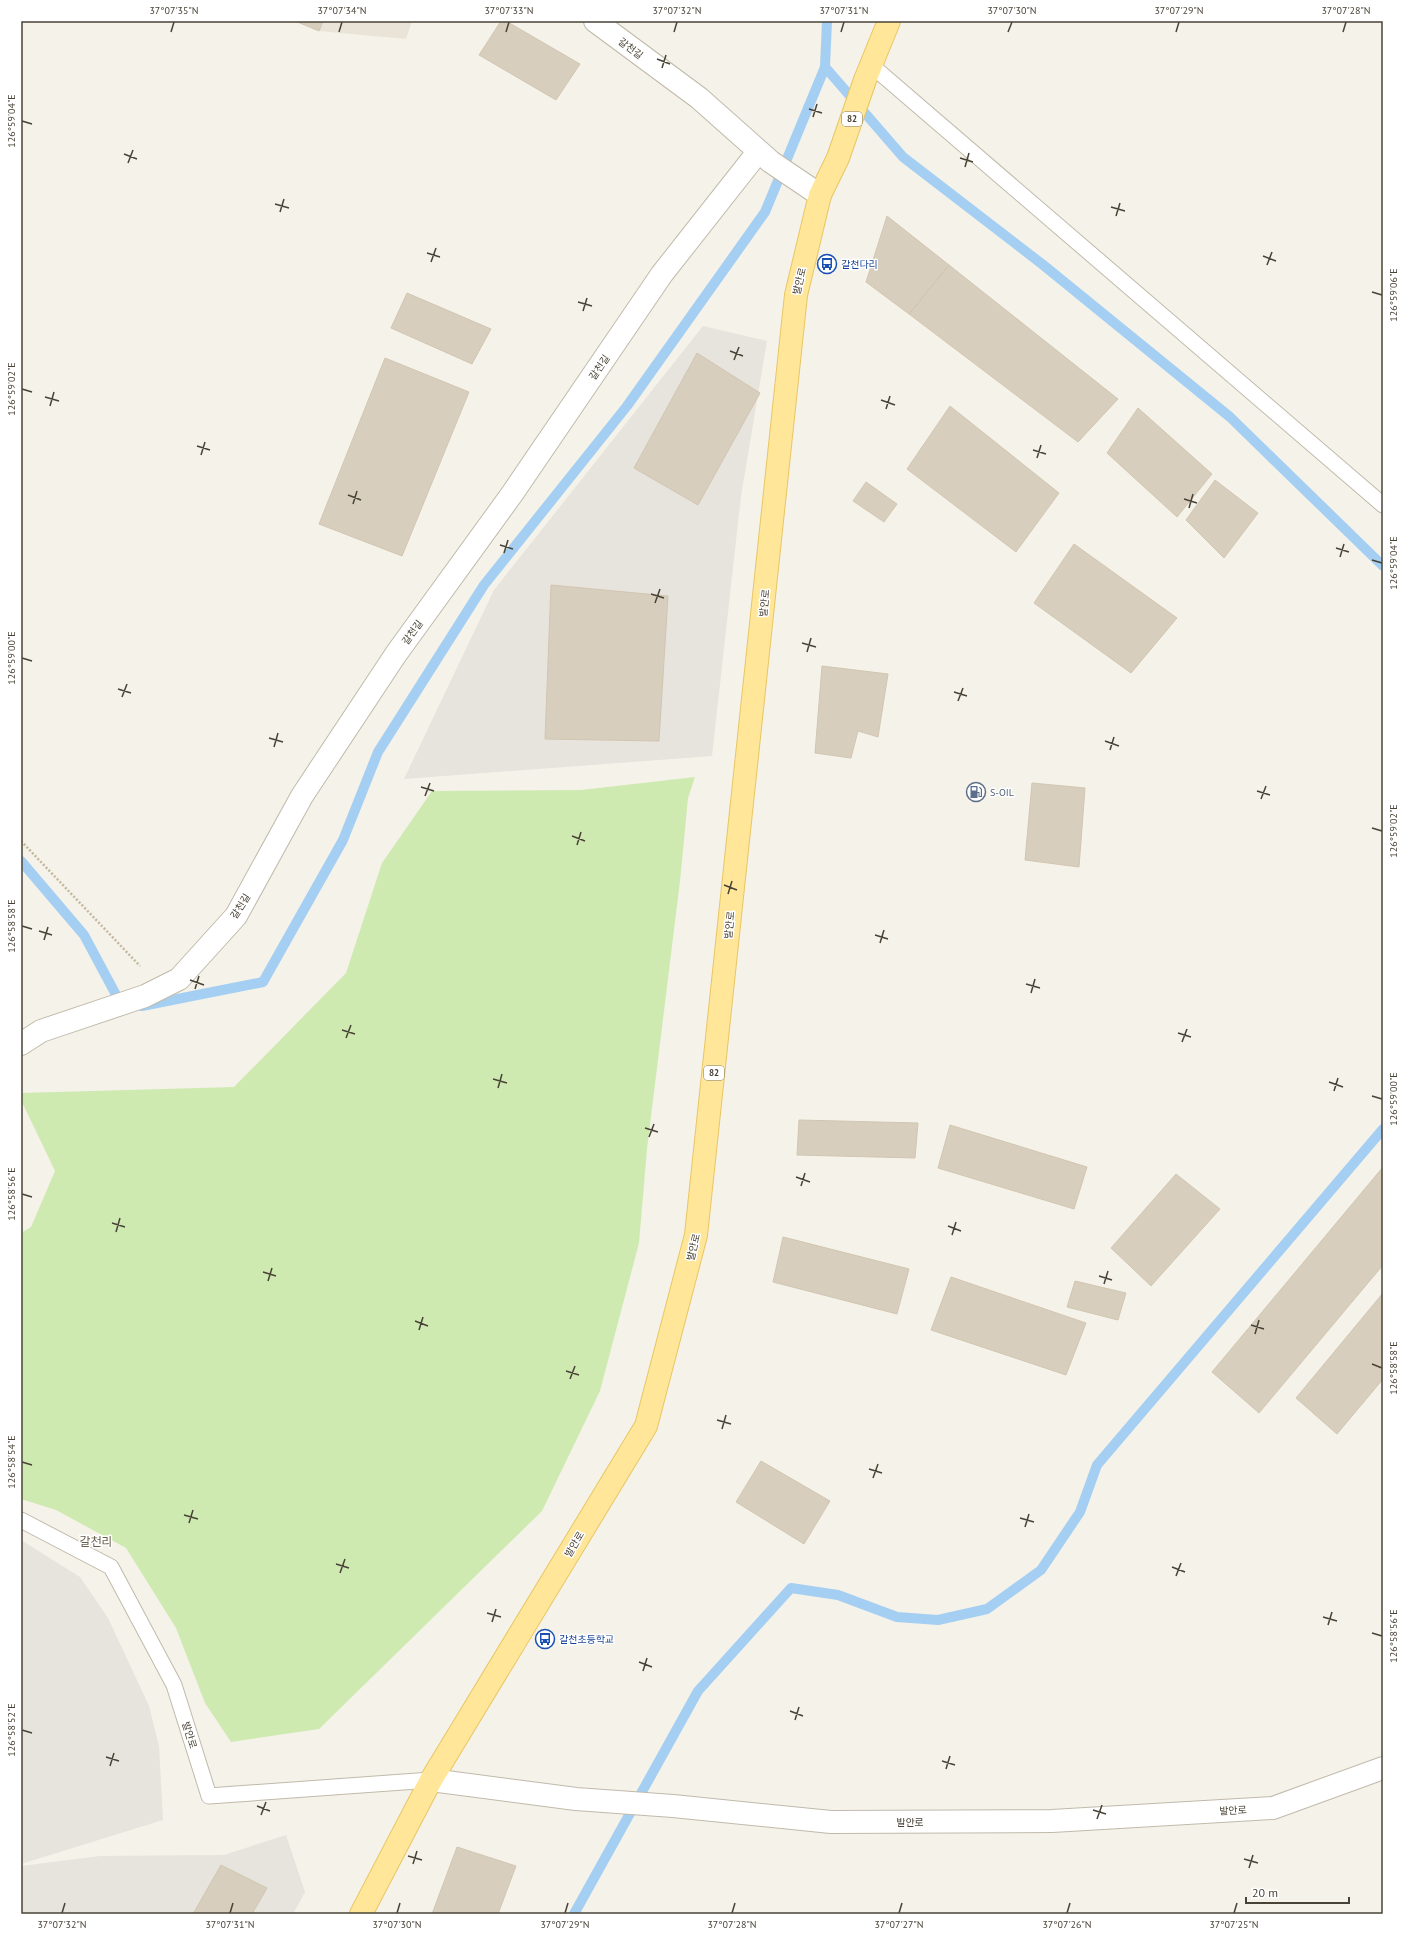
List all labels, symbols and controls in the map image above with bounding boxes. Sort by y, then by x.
text: 37°07'35"N [149,4,199,17]
text: 37°07'34"N [317,4,367,17]
text: 37°07'33"N [484,4,534,17]
text: 37°07'32"N [652,4,702,17]
text: 37°07'31"N [819,4,869,17]
text: 37°07'30"N [987,4,1037,17]
text: 37°07'29"N [1154,4,1204,17]
text: 37°07'28"N [1321,4,1371,17]
street label: 갈천길 [616,35,646,62]
text: 126°59'04"E [5,94,18,148]
road number: 82 [842,112,862,126]
bus stop icon: 갈천다리 [816,253,838,275]
place label: 갈천다리 [841,258,878,271]
street label: 발안로 [790,266,809,296]
text: 126°59'06"E [1387,268,1400,322]
street label: 갈천길 [586,352,613,382]
text: 126°59'02"E [5,362,18,416]
text: 126°59'04"E [1387,536,1400,590]
street label: 발안로 [757,589,772,617]
street label: 갈천길 [399,617,426,647]
text: 126°59'00"E [5,631,18,685]
fuel station icon: S-OIL [965,781,987,803]
place label: S-OIL [990,786,1014,799]
text: 126°59'02"E [1387,804,1400,858]
street label: 갈천길 [228,891,253,921]
text: 126°58'58"E [5,899,18,953]
street label: 발안로 [722,911,737,939]
road number: 82 [704,1066,724,1080]
text: 126°59'00"E [1387,1072,1400,1126]
text: 126°58'56"E [5,1167,18,1221]
street label: 발안로 [684,1232,703,1262]
text: 126°58'58"E [1387,1341,1400,1395]
text: 126°58'54"E [5,1435,18,1489]
street label: 발안로 [562,1529,587,1559]
district label: 갈천리 [79,1534,113,1549]
text: 126°58'56"E [1387,1609,1400,1663]
bus stop icon: 갈천초등학교 [534,1628,556,1650]
place label: 갈천초등학교 [559,1633,614,1646]
text: 126°58'52"E [5,1703,18,1757]
street label: 발안로 [179,1720,200,1750]
street label: 발안로 [1219,1803,1247,1818]
street label: 발안로 [896,1816,924,1829]
scale bar [1246,1879,1349,1905]
text: 20 m [1252,1885,1278,1900]
text: 37°07'32"N [37,1918,87,1931]
text: 37°07'31"N [205,1918,255,1931]
text: 37°07'30"N [372,1918,422,1931]
text: 37°07'29"N [540,1918,590,1931]
text: 37°07'28"N [707,1918,757,1931]
text: 37°07'27"N [874,1918,924,1931]
text: 37°07'26"N [1042,1918,1092,1931]
text: 37°07'25"N [1209,1918,1259,1931]

